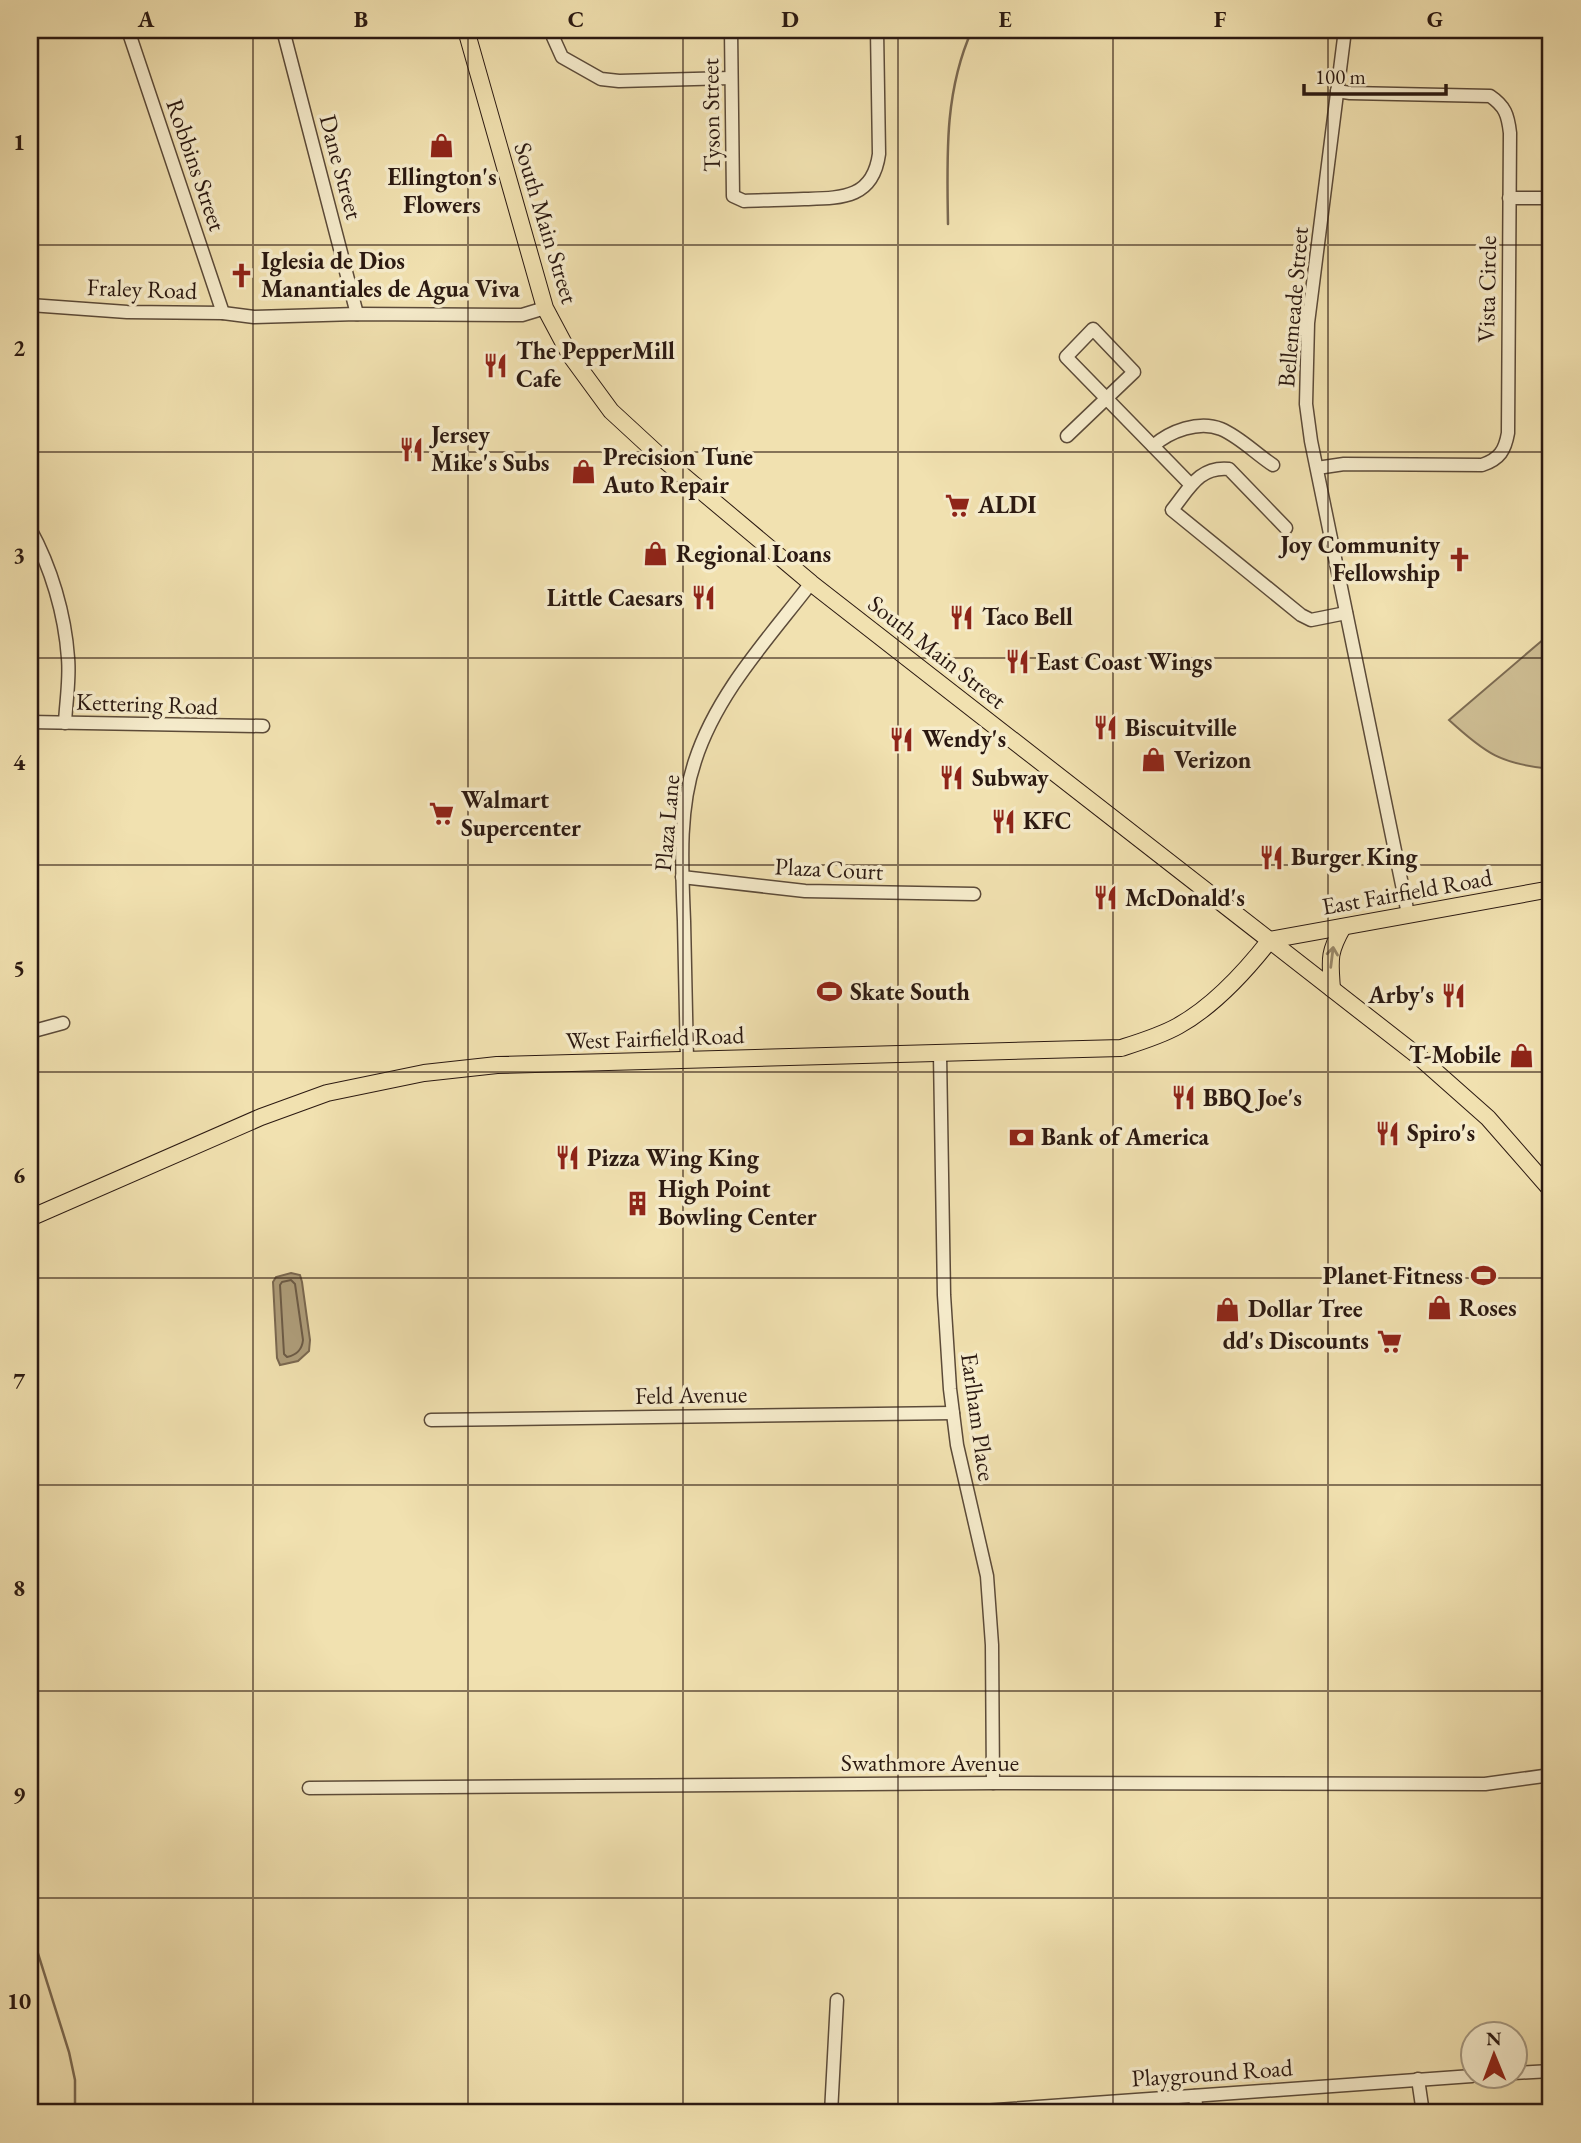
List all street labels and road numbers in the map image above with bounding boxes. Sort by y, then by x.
street label: Tyson Street [694,57,727,172]
street label: Robbins Street [159,95,234,235]
street label: Dane Street [313,111,370,223]
street label: South Main Street [507,138,586,308]
street label: Bellemeade Street [1270,225,1315,388]
street label: Vista Circle [1470,235,1503,343]
street label: Fraley Road [86,271,199,306]
street label: South Main Street [862,588,1013,716]
street label: Kettering Road [75,686,219,722]
street label: Plaza Lane [647,773,686,873]
street label: Plaza Court [774,850,885,887]
street label: East Fairfield Road [1319,861,1495,922]
street label: West Fairfield Road [565,1019,746,1056]
street label: Earlham Place [954,1351,1003,1483]
street label: Feld Avenue [634,1378,748,1411]
street label: Swathmore Avenue [841,1747,1019,1778]
street label: Playground Road [1130,2051,1295,2094]

